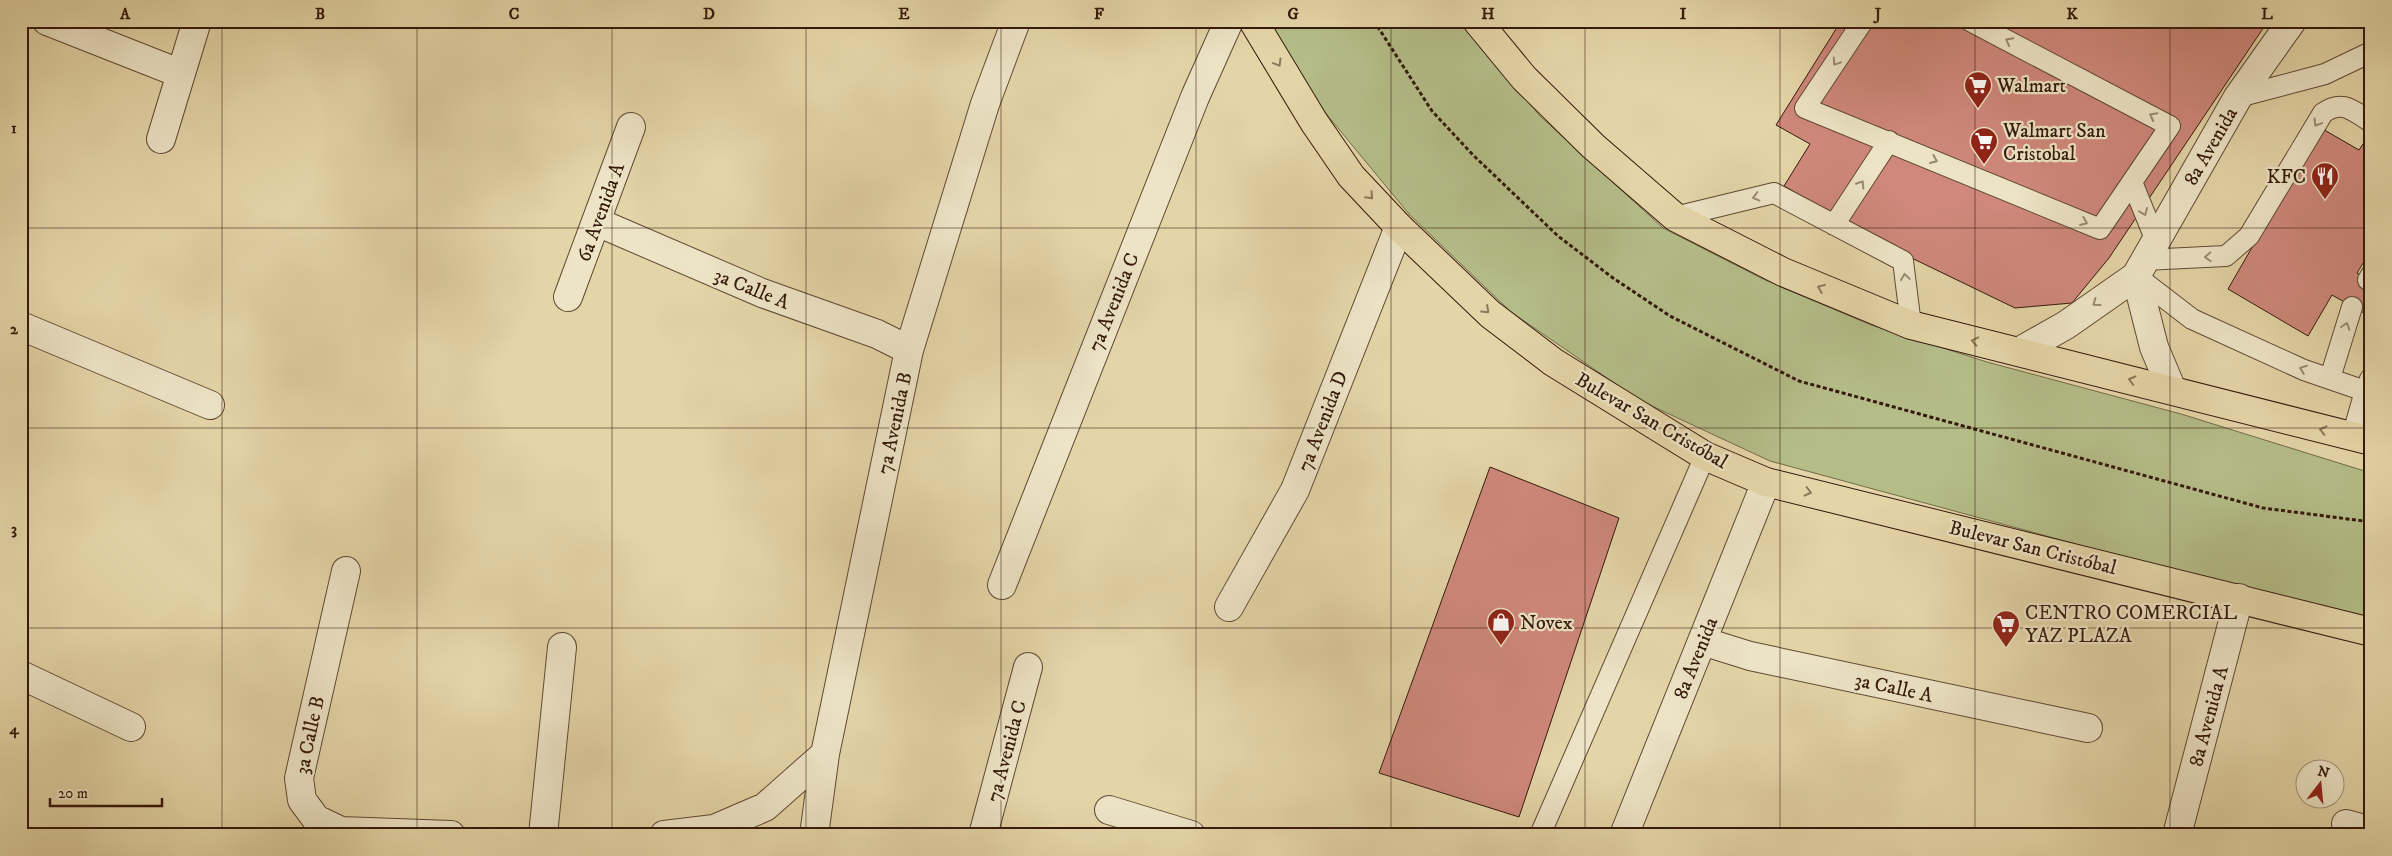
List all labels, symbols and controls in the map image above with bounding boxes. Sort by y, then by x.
text: A [119,4,131,24]
text: B [315,4,325,24]
text: C [509,4,519,24]
text: D [703,4,715,24]
text: E [898,4,910,24]
text: F [1094,4,1104,24]
text: G [1287,4,1299,24]
text: H [1481,4,1495,24]
text: I [1680,4,1687,24]
text: J [1873,4,1882,24]
text: K [2066,4,2078,24]
text: L [2261,4,2273,24]
one-way arrow [2005,37,2014,47]
one-way arrow [1833,56,1842,65]
one-way arrow [1272,58,1282,67]
supermarket icon: Walmart [1963,70,1993,109]
place label: Walmart [1996,74,2066,99]
street label: 8a Avenida [2179,103,2244,190]
one-way arrow [2149,112,2158,122]
one-way arrow [2313,117,2323,126]
text: 1 [11,118,17,138]
place label: Walmart San Cristobal [2002,119,2106,167]
supermarket icon: Walmart San Cristobal [1969,126,1999,165]
one-way arrow [1929,153,1938,164]
street label: 6a Avenida A [572,159,631,265]
restaurant icon: KFC [2310,161,2340,200]
place label: KFC [2266,165,2306,190]
one-way arrow [1854,180,1864,189]
one-way arrow [1365,191,1374,200]
one-way arrow [1752,191,1761,202]
one-way arrow [2138,207,2148,215]
one-way arrow [2079,216,2088,226]
street label: 7a Avenida C [1083,249,1146,356]
one-way arrow [2204,251,2212,262]
street label: 3a Calle A [710,263,793,316]
one-way arrow [1900,273,1911,281]
one-way arrow [1817,284,1826,295]
one-way arrow [2092,297,2102,306]
one-way arrow [1481,304,1490,313]
text: 2 [10,319,19,339]
one-way arrow [2341,322,2351,331]
one-way arrow [1970,336,1979,347]
one-way arrow [2299,364,2307,374]
street label: 7a Avenida D [1293,368,1354,475]
street label: Bulevar San Cristóbal [1571,368,1732,475]
street label: 7a Avenida B [872,370,918,477]
one-way arrow [2128,375,2137,386]
one-way arrow [2320,425,2328,435]
one-way arrow [1803,486,1812,497]
street label: Bulevar San Cristóbal [1946,516,2119,581]
text: 3 [11,519,17,539]
place label: CENTRO COMERCIAL YAZ PLAZA [2025,601,2238,649]
shop icon: Novex [1486,607,1516,646]
supermarket icon: CENTRO COMERCIAL YAZ PLAZA [1991,609,2021,648]
place label: Novex [1520,611,1573,636]
street label: 8a Avenida [1669,613,1724,703]
street label: 8a Avenida A [2184,663,2235,770]
street label: 3a Calle A [1852,668,1935,709]
street label: 3a Calle B [290,694,331,777]
street label: 7a Avenida C [982,698,1033,805]
text: 4 [8,719,19,739]
north arrow [2294,758,2344,808]
text: N [2315,762,2332,783]
scale bar [50,776,162,808]
text: 20 m [58,784,88,803]

